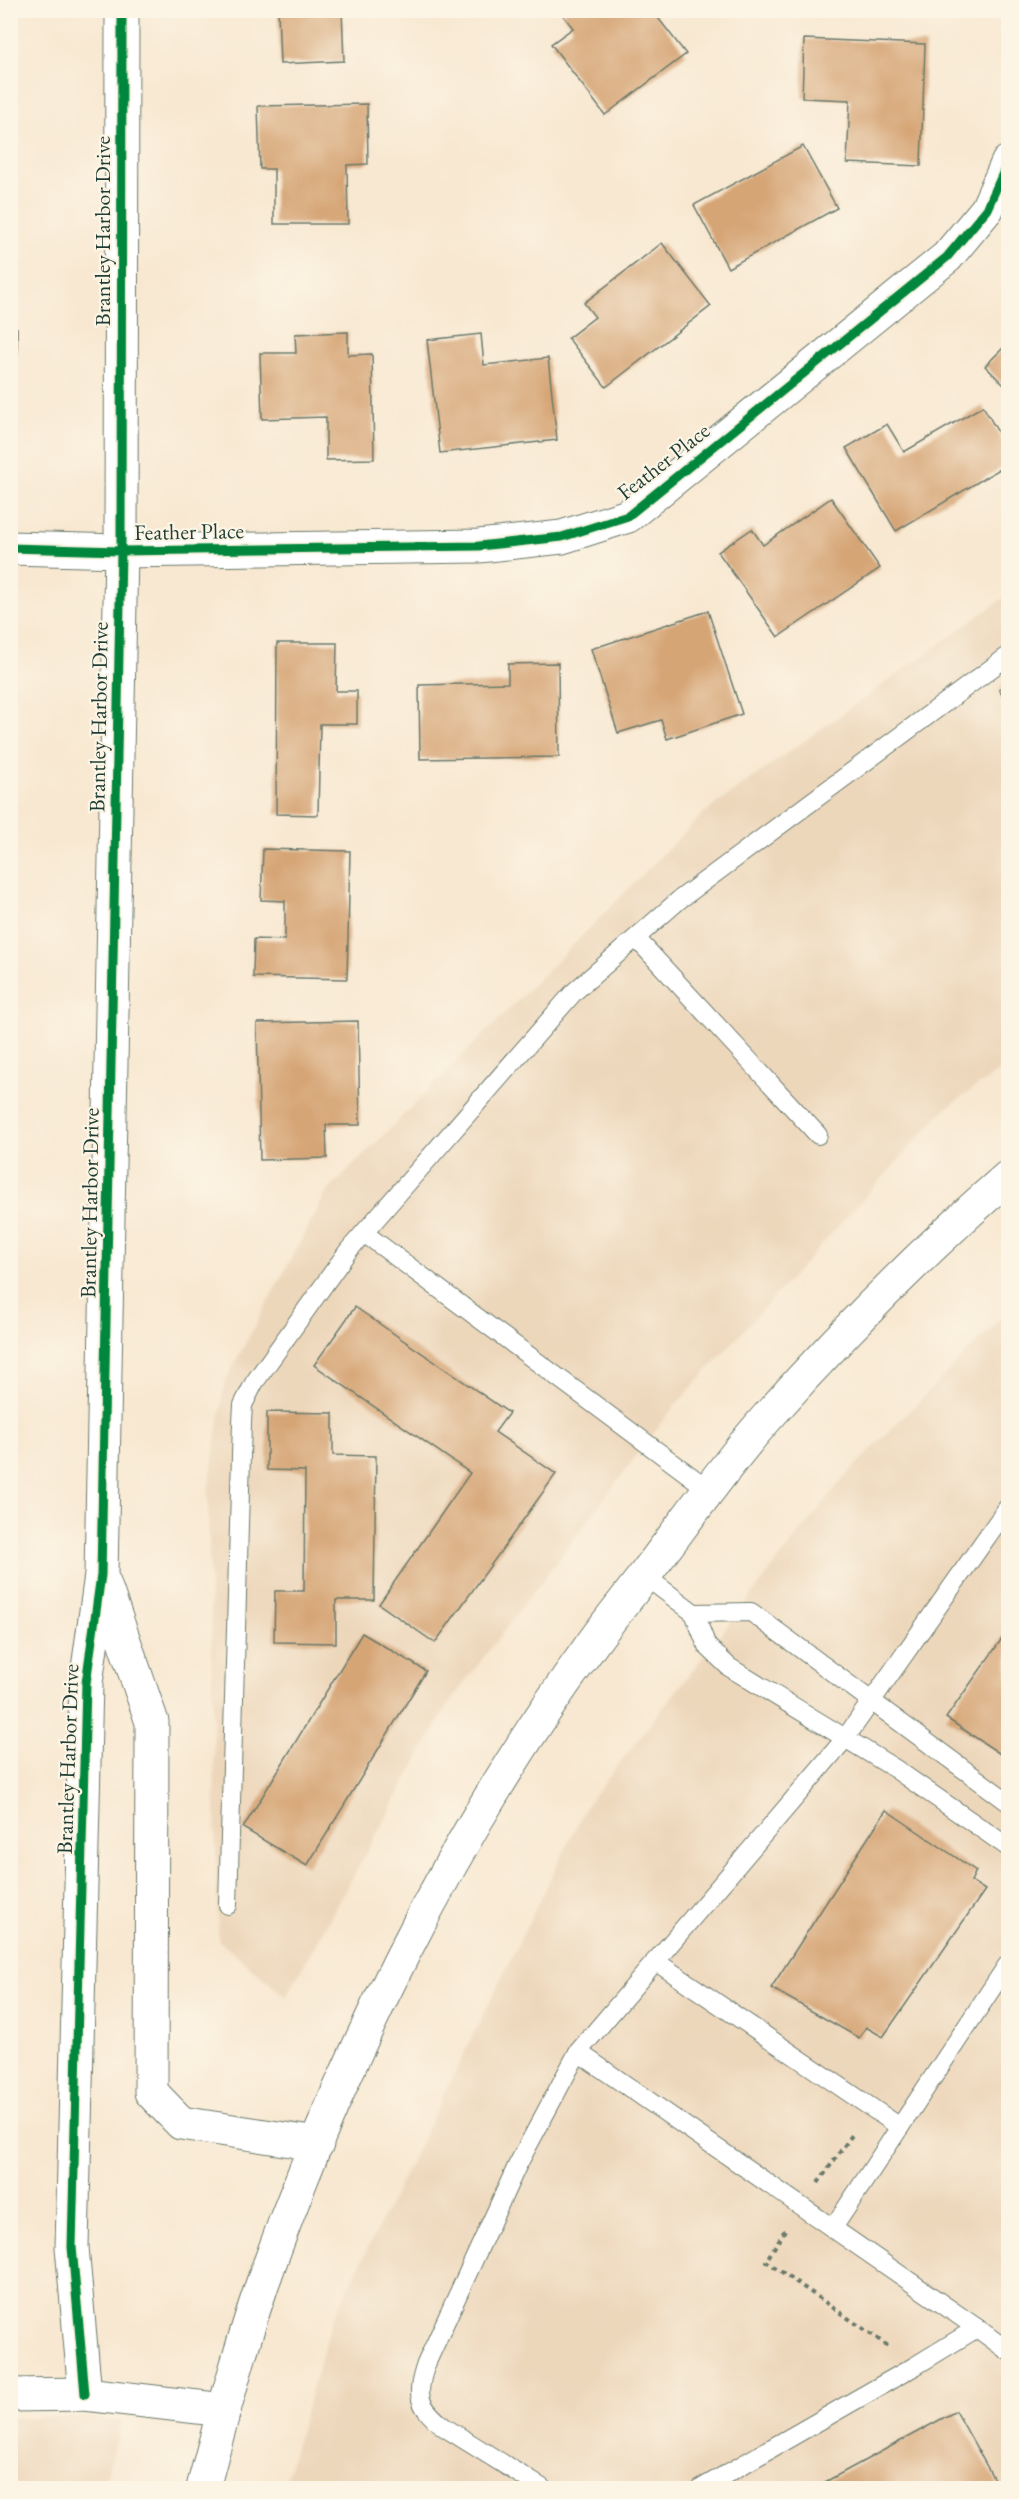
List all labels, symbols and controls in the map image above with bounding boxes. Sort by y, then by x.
street label: Brantley Harbor Drive [88,135,117,326]
street label: Feather Place [611,416,716,507]
street label: Feather Place [134,516,245,547]
street label: Brantley Harbor Drive [82,621,115,812]
street label: Brantley Harbor Drive [73,1107,106,1298]
street label: Brantley Harbor Drive [50,1663,85,1855]

